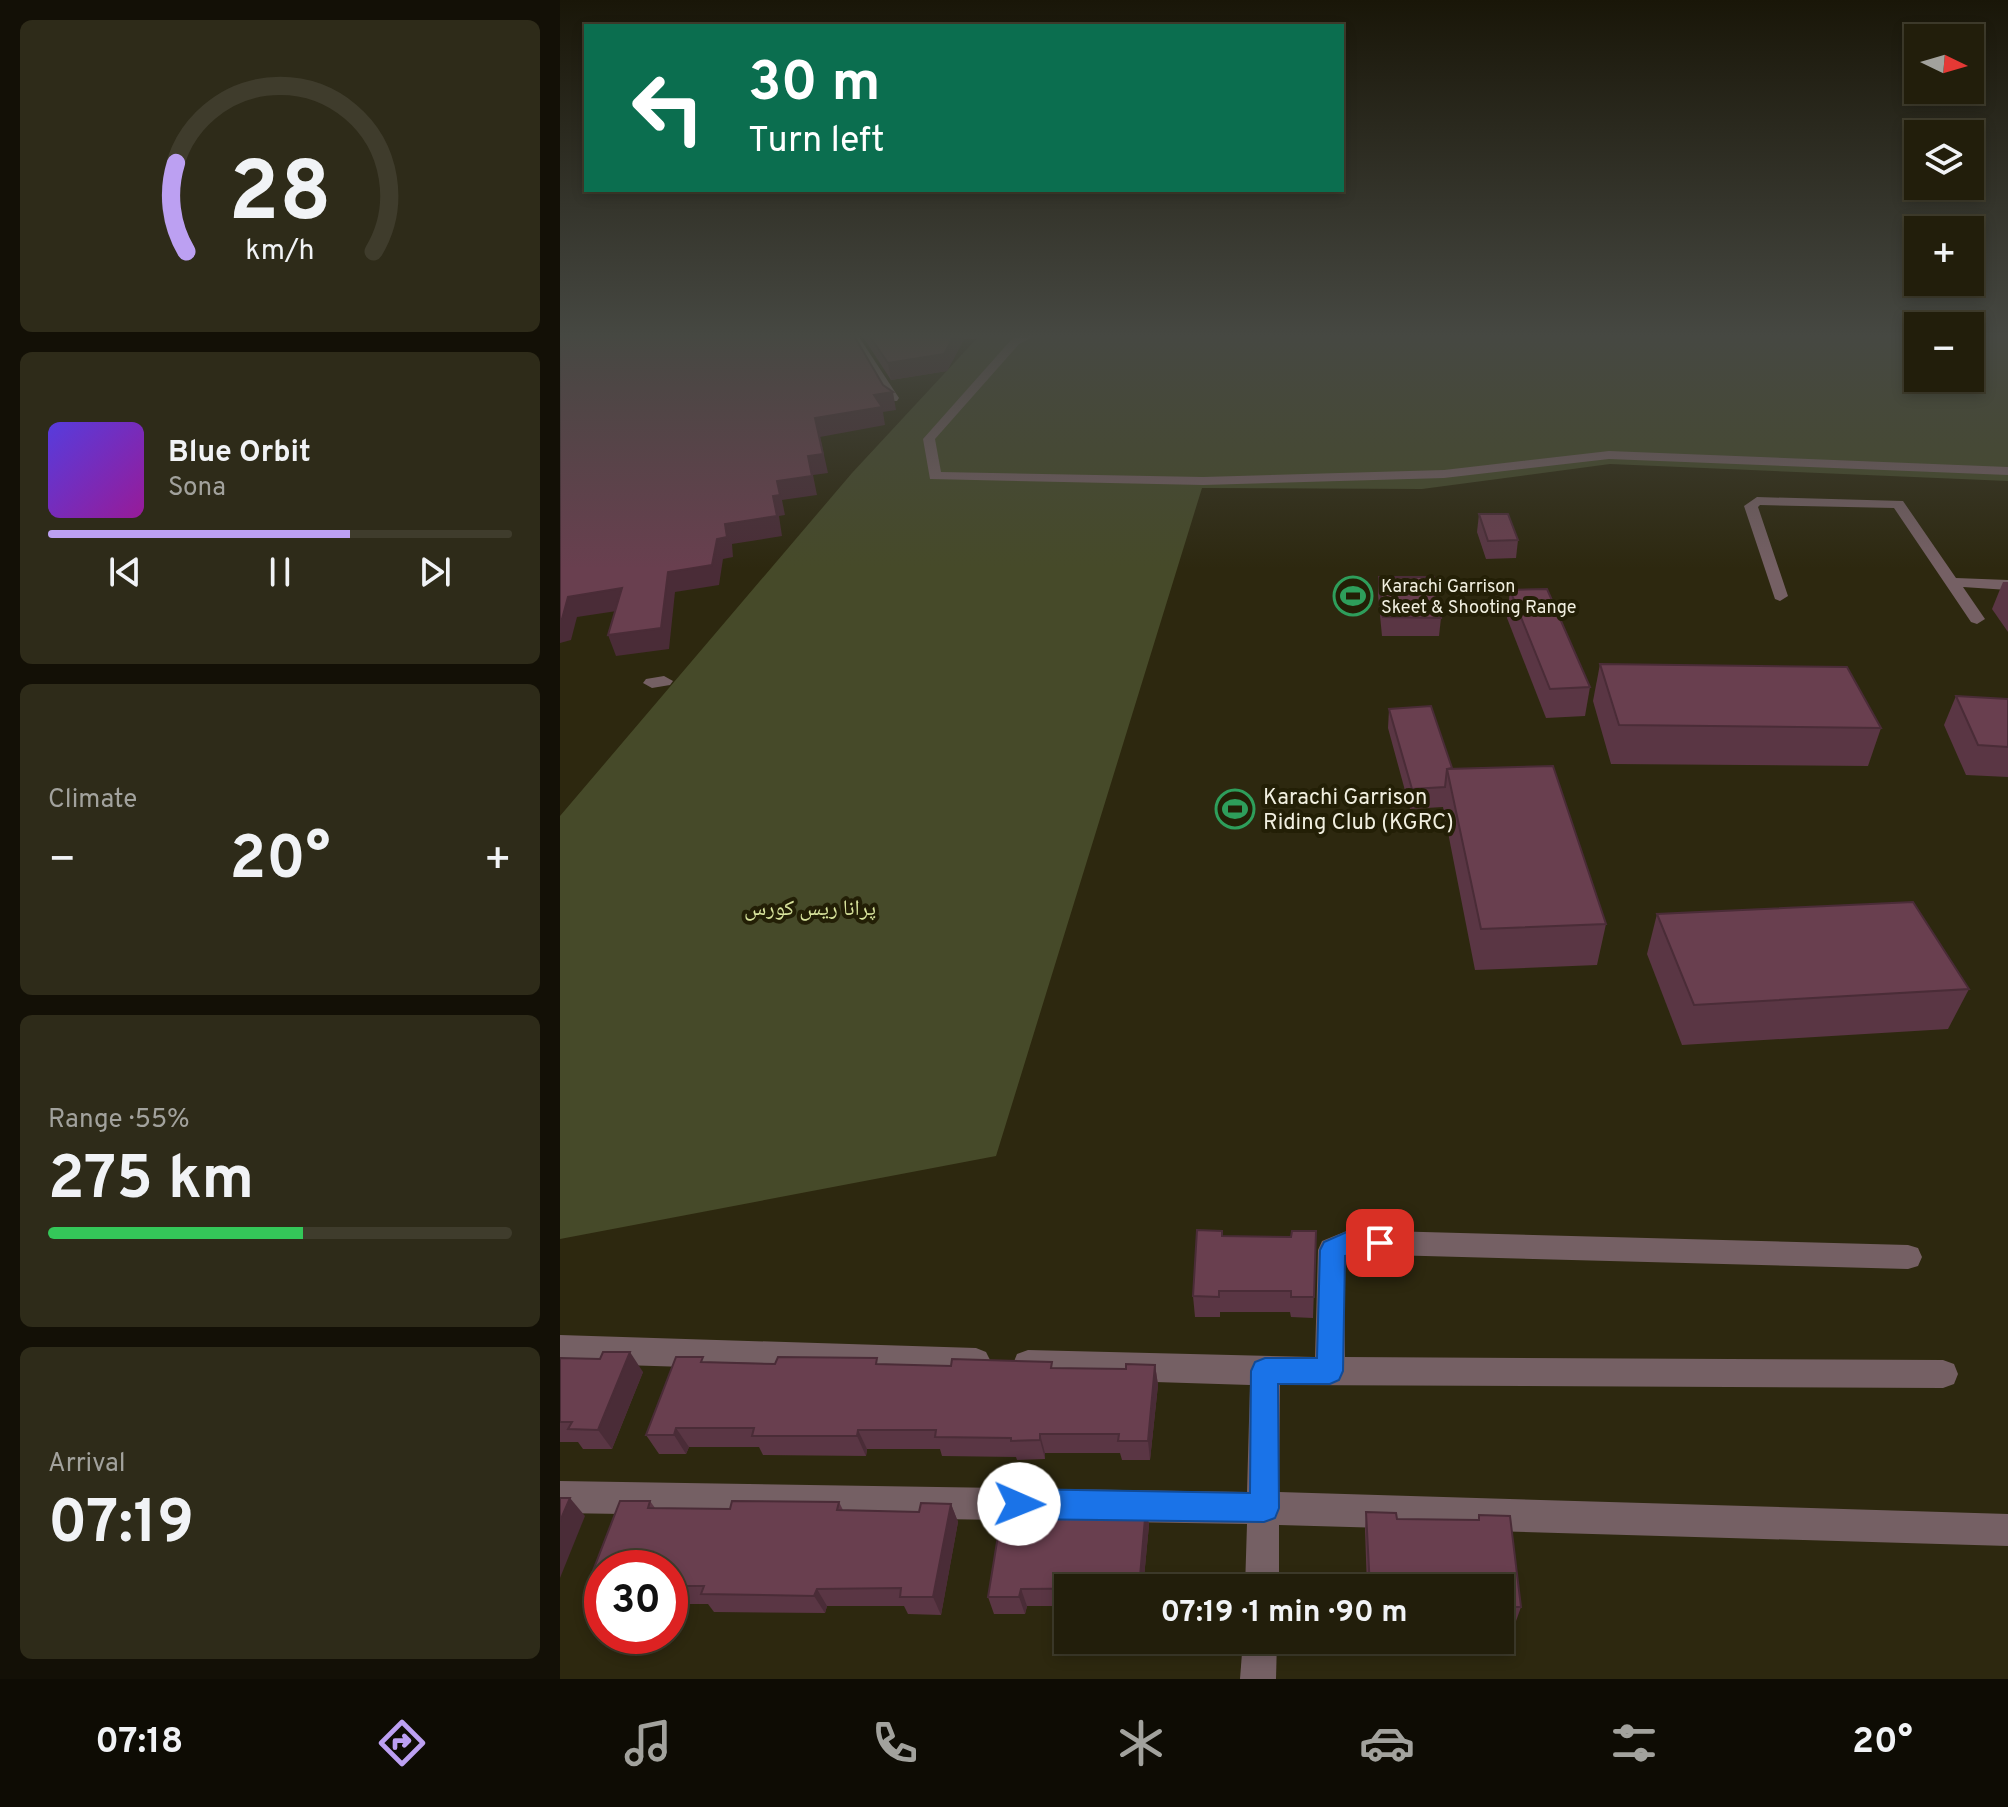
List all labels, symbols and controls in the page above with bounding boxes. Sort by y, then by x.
north arrow [1904,24,1984,104]
map controls [1904,24,1984,392]
text: 30 m [748,50,881,120]
icon: left [616,56,720,160]
text: Turn left [748,119,885,165]
button: layers [1904,120,1984,200]
text: 28 [228,144,332,249]
button: + [1904,216,1984,296]
text: km/h [245,234,315,270]
button: − [1904,312,1984,392]
text: Blue Orbit [168,435,311,472]
text: Sona [168,472,226,505]
icon: previous [103,550,147,594]
icon: pause [258,550,302,594]
icon: next [413,550,457,594]
sports icon: Karachi Garrison Skeet & Shooting Range [1332,575,1374,617]
place label: Karachi Garrison Skeet & Shooting Range [1381,576,1577,620]
text: Climate [48,784,137,817]
place label: Karachi Garrison Riding Club (KGRC) [1263,785,1454,837]
sports icon: Karachi Garrison Riding Club (KGRC) [1214,788,1256,830]
text: 20° [229,824,331,900]
text: − [48,834,76,890]
text: + [484,834,512,890]
park label: پرانا ریس کورس [744,896,876,923]
text: Range · 55% [48,1104,190,1137]
text: 275 km [48,1144,254,1220]
pin [1346,1209,1414,1277]
icon: arrive [1358,1221,1402,1265]
text: Arrival [48,1448,126,1481]
position arrow [977,1462,1061,1546]
text: 07:19 [48,1488,194,1564]
speed limit sign: 30 [584,1550,688,1654]
text: 07:19 · 1 min · 90 m [1160,1595,1408,1632]
icon: directions [374,1715,430,1771]
icon: music [620,1715,676,1771]
icon: phone [867,1715,923,1771]
icon: climate [1113,1715,1169,1771]
icon: car [1359,1715,1415,1771]
icon: filters [1606,1715,1662,1771]
text: 07:18 [95,1720,183,1766]
text: 20° [1852,1720,1913,1766]

